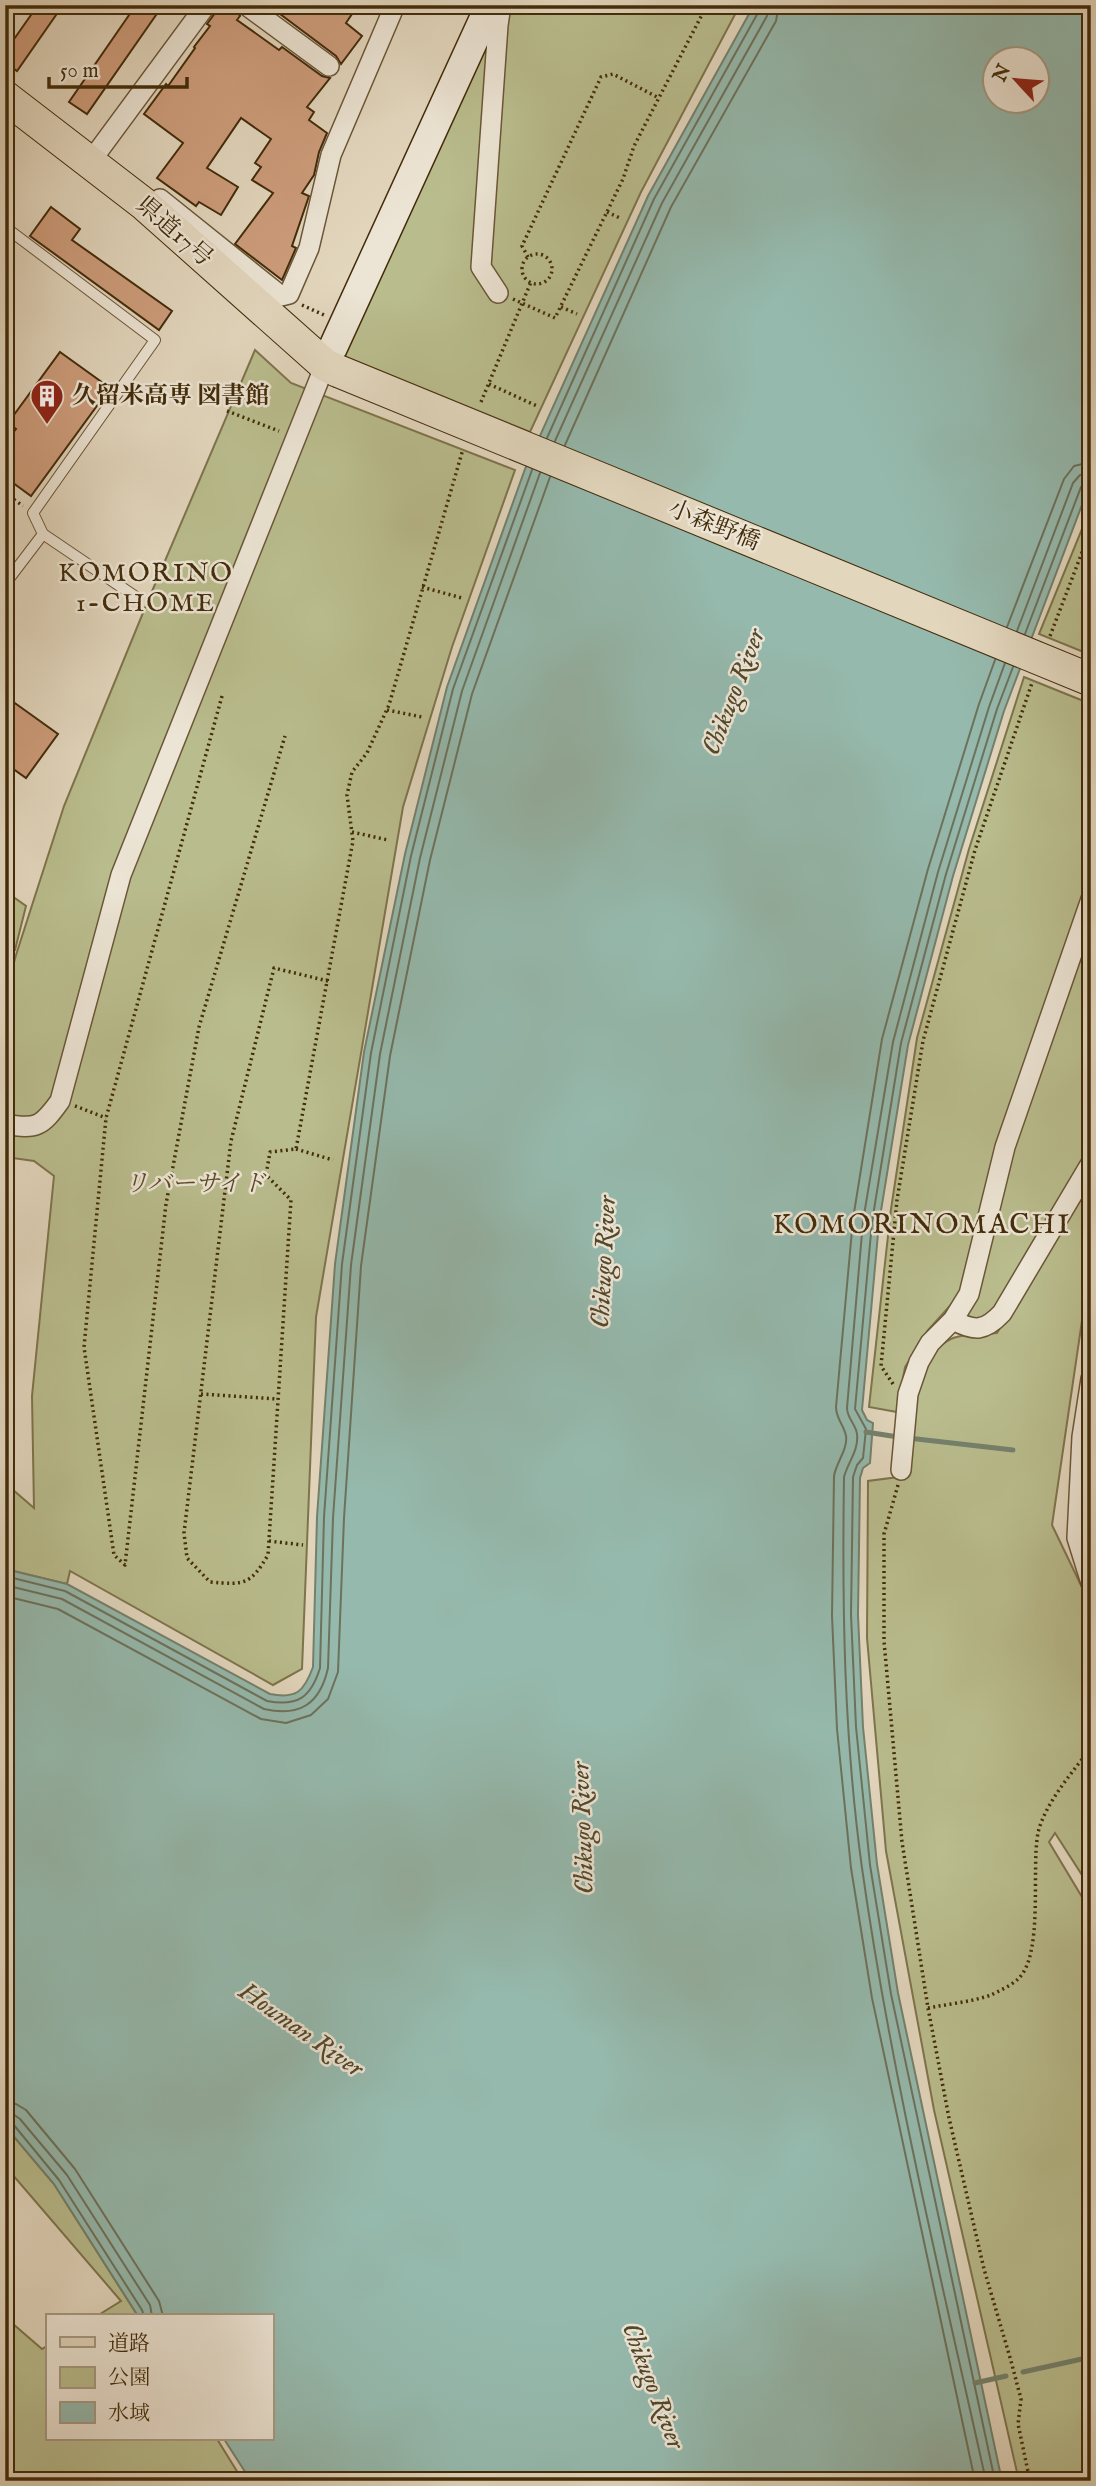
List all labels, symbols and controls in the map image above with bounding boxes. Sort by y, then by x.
scale bar [49,46,187,90]
north arrow [981,46,1050,116]
text: 50 m [60,58,99,85]
text: N [988,60,1017,87]
street label: 県道17号 [129,190,219,274]
building icon: 久留米高専 図書館 [28,377,66,426]
place label: 久留米高専 図書館 [72,381,269,412]
street label: 小森野橋 [664,494,764,558]
district label: KOMORINO 1-CHOME [58,557,234,620]
water label: Chikugo River [695,623,775,760]
park label: リバーサイド [124,1169,267,1200]
water label: Chikugo River [584,1194,625,1329]
district label: KOMORINOMACHI [773,1208,1071,1243]
water label: Chikugo River [564,1760,603,1895]
water label: Houman River [232,1974,371,2086]
legend [46,2314,273,2440]
water label: Chikugo River [613,2318,693,2455]
text: 道路 [108,2331,150,2358]
text: 公園 [108,2365,150,2392]
text: 水域 [108,2401,150,2428]

